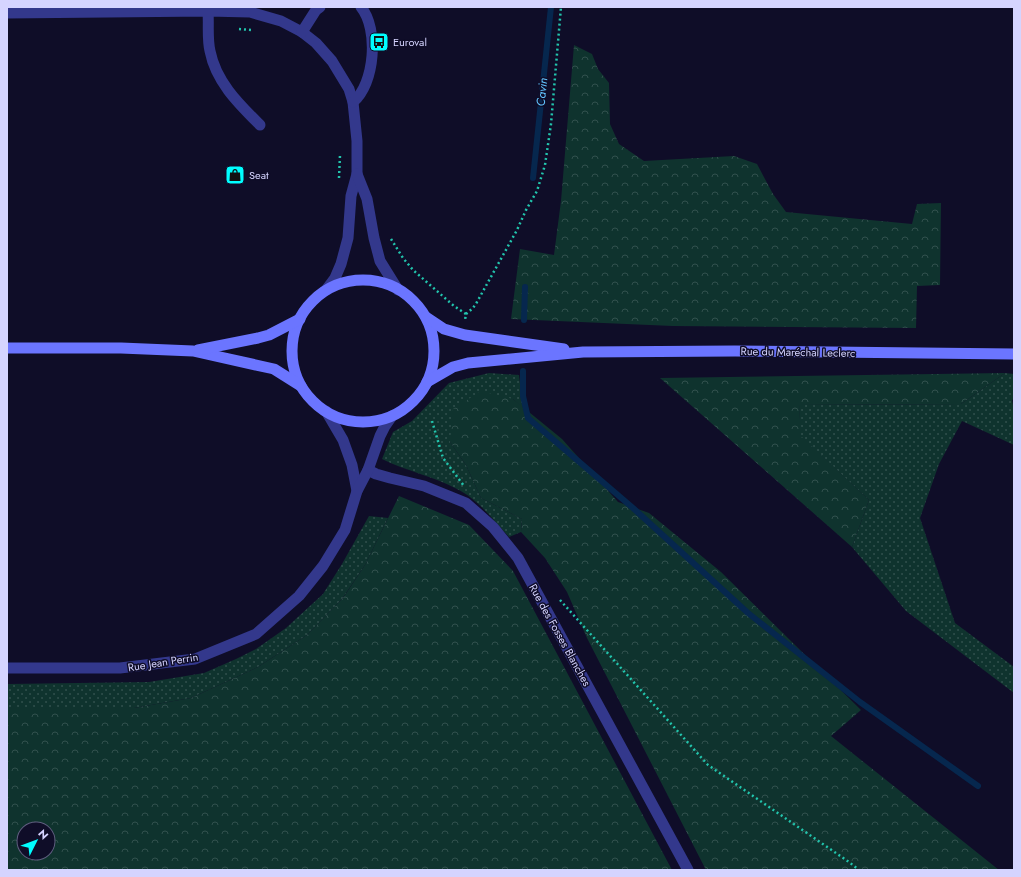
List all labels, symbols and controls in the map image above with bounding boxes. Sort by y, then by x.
bus stop icon: Euroval [368,31,390,53]
place label: Euroval [393,34,427,50]
water label: Cavin [532,77,552,107]
shop icon: Seat [224,164,246,186]
place label: Seat [249,167,269,183]
street label: Rue du Maréchal Leclerc [740,343,856,361]
street label: Rue des Fosses Blanches [525,581,595,690]
street label: Rue Jean Perrin [127,649,199,675]
north arrow [16,821,56,861]
text: N [35,826,52,843]

